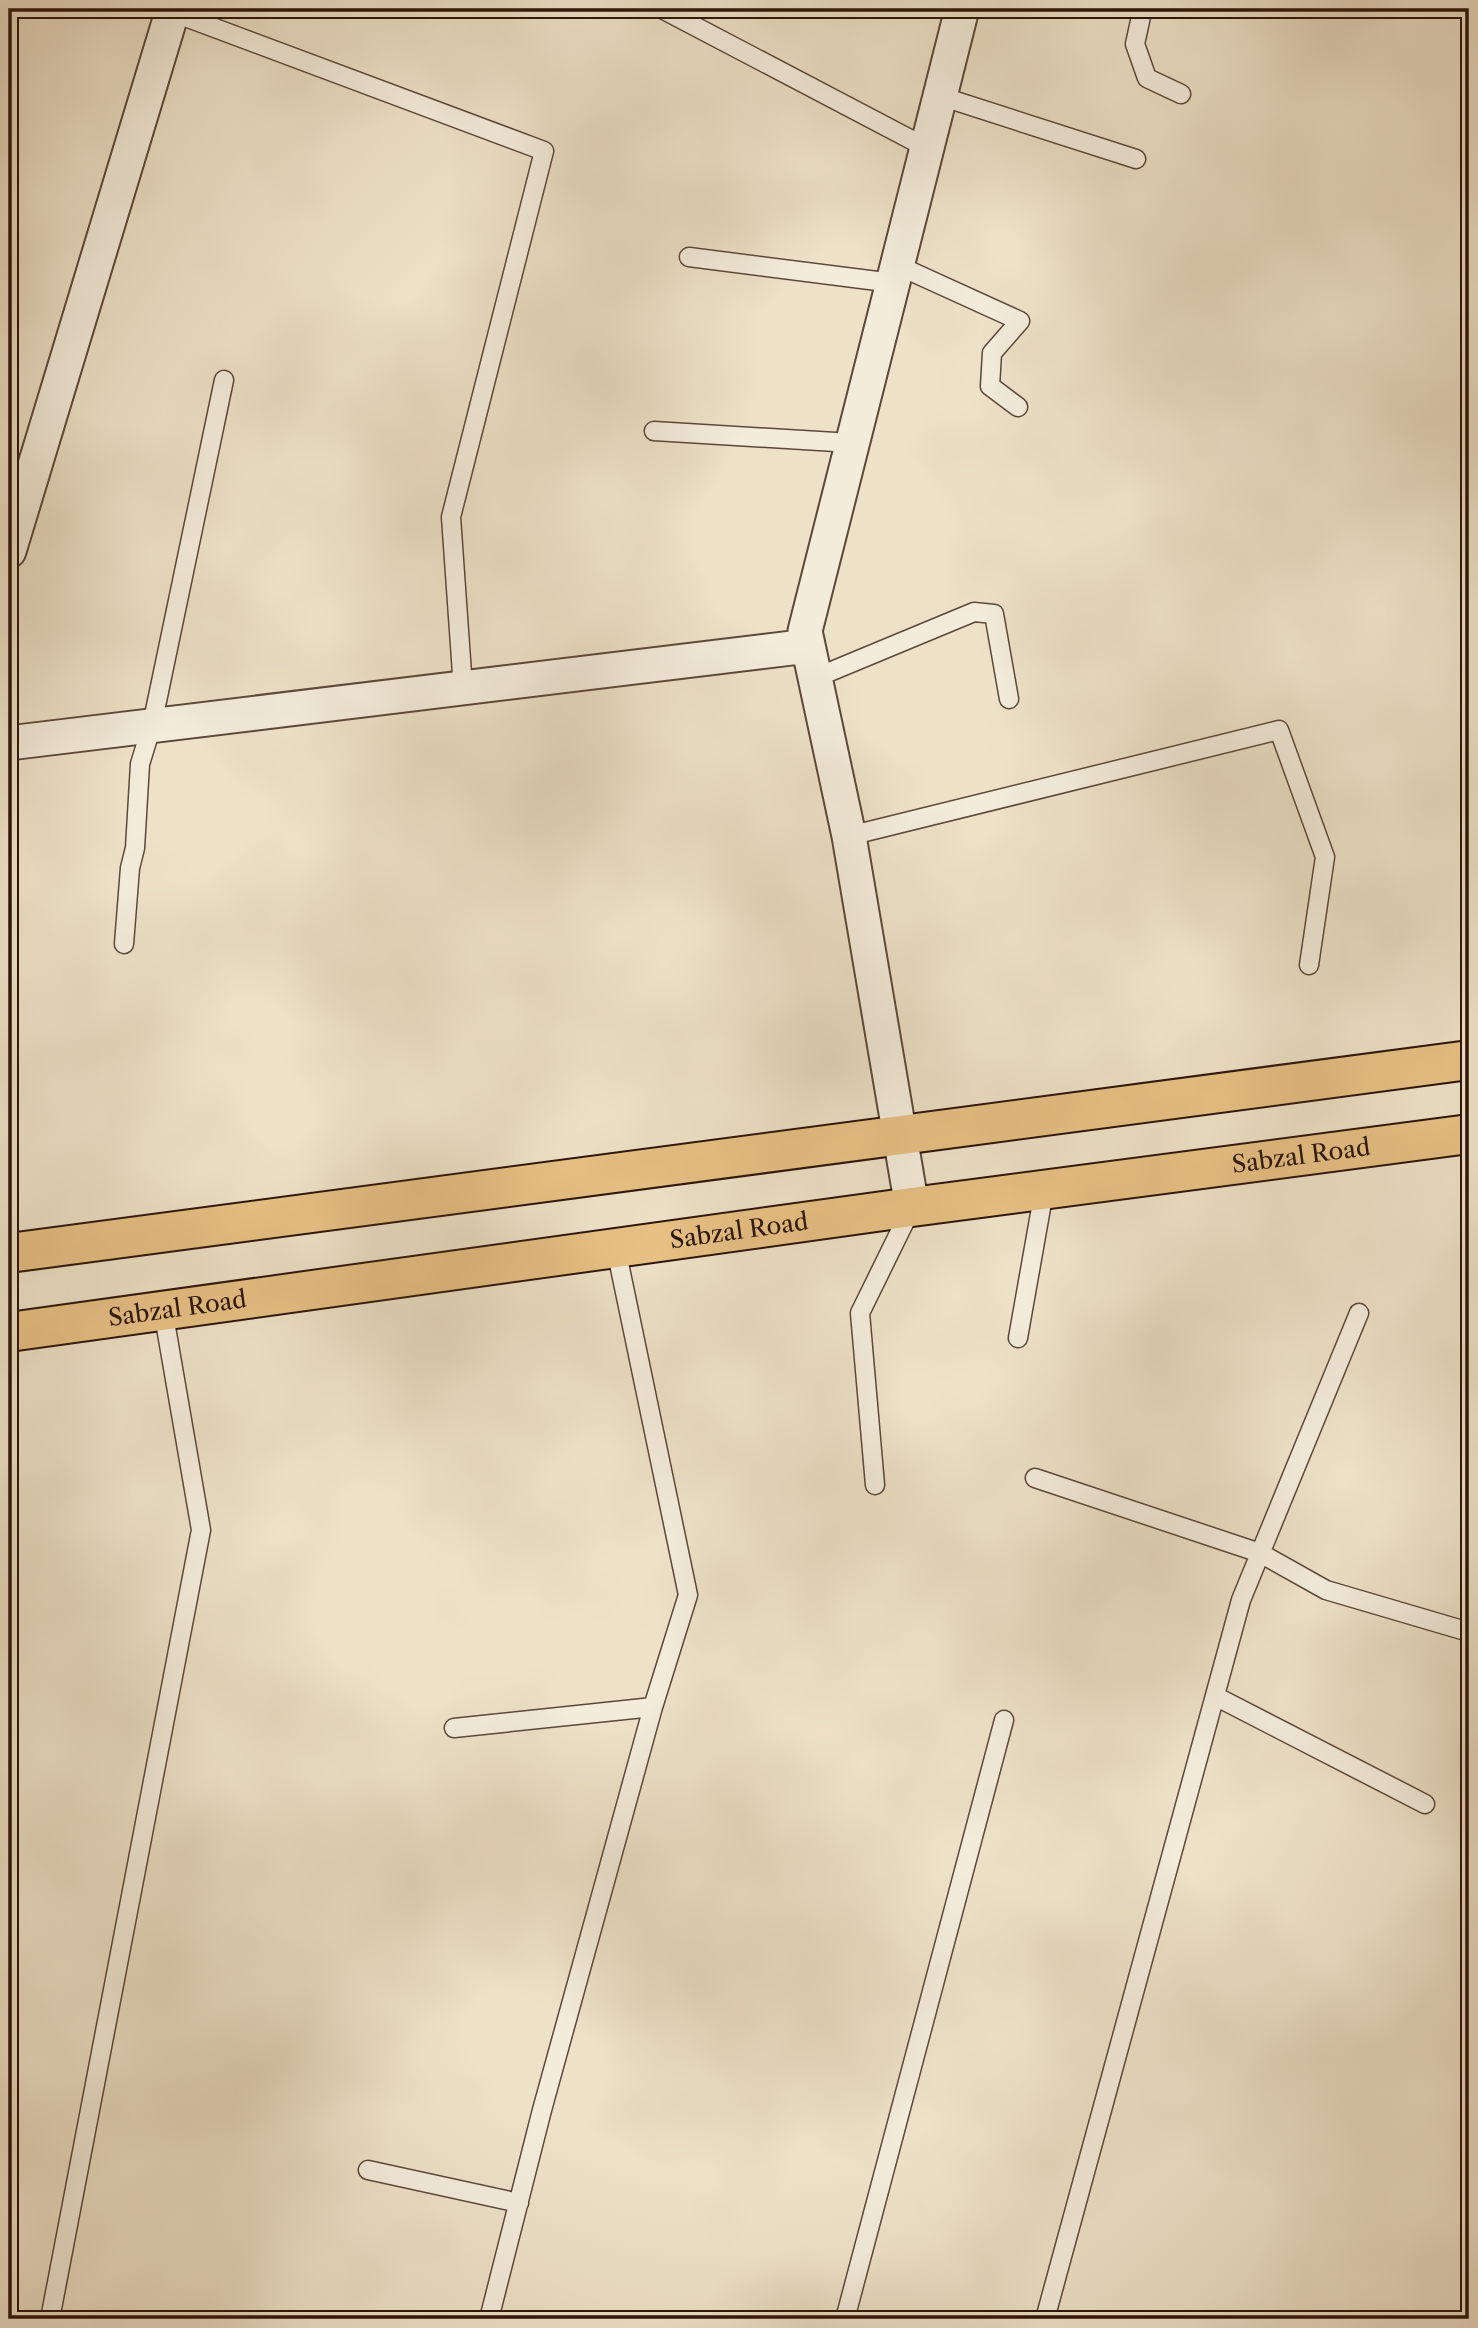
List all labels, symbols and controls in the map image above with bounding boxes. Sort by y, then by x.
street label: Sabzal Road [1230,1132,1372,1179]
street label: Sabzal Road [668,1206,810,1254]
street label: Sabzal Road [106,1284,249,1332]

